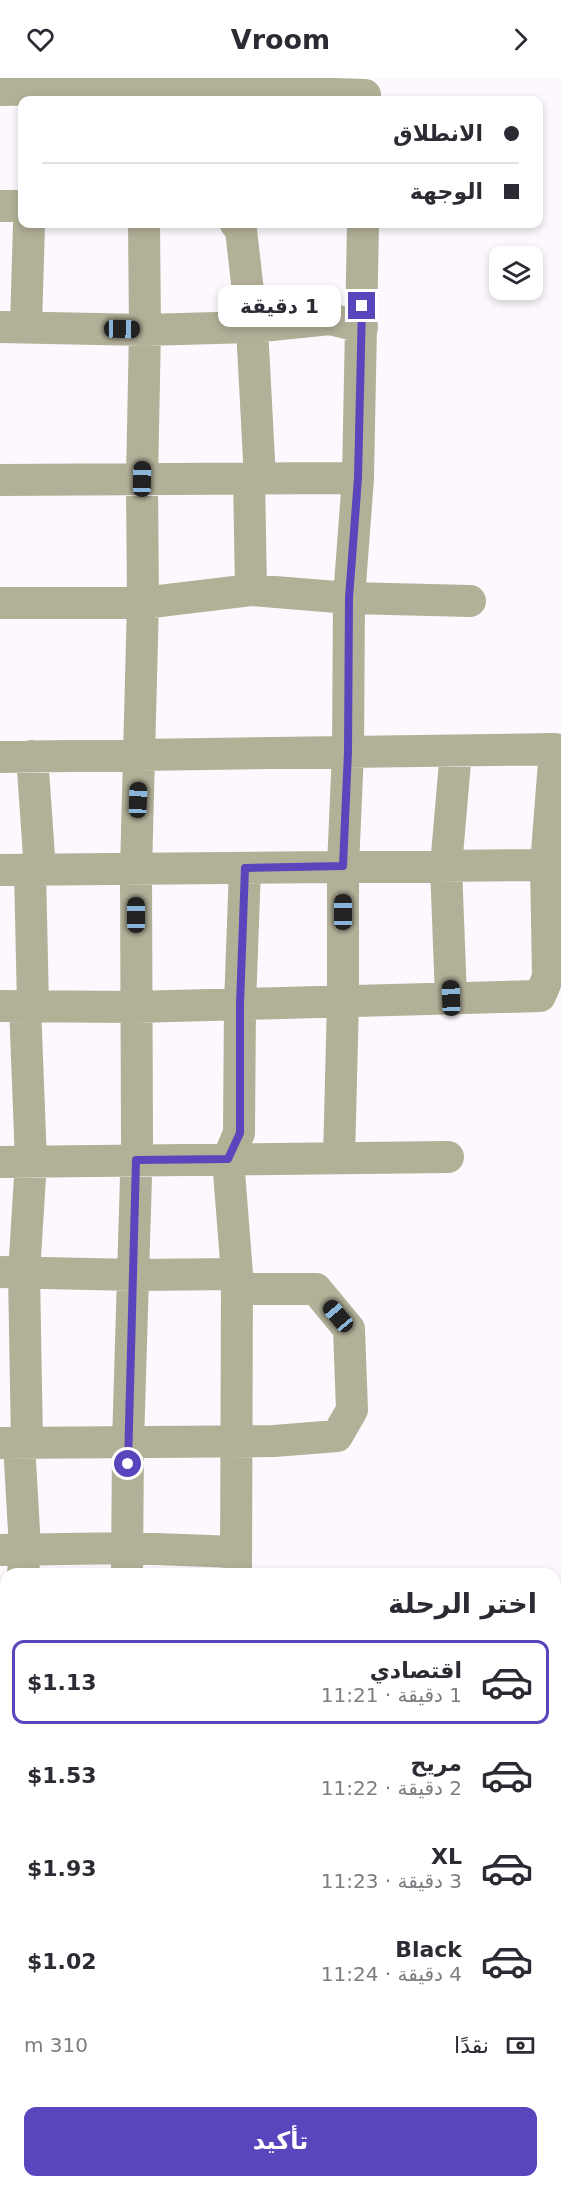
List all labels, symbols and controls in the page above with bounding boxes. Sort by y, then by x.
icon: heart [24,23,57,56]
icon: forward [504,23,537,56]
text: Vroom [231,24,330,55]
text: الانطلاق [393,121,483,146]
text: الوجهة [410,179,483,204]
map controls [489,246,543,300]
button: layers [489,246,543,300]
callout: 1 دقيقة [218,285,341,327]
route end [348,292,375,319]
text: 1 دقيقة [240,294,319,318]
car [104,320,140,338]
car [133,461,151,497]
car [128,782,148,818]
car [334,894,352,930]
car [127,897,145,933]
car [441,980,461,1016]
car [320,1296,356,1336]
route start [114,1450,141,1477]
text: اختر الرحلة [388,1588,537,1619]
icon: car [480,1655,534,1709]
text: اقتصادي [370,1658,462,1683]
text: $1.13 [27,1670,97,1695]
text: 1 دقيقة · 11:21 [321,1683,462,1707]
icon: car [480,1748,534,1802]
text: مريح [411,1751,462,1776]
text: $1.53 [27,1763,97,1788]
text: 2 دقيقة · 11:22 [321,1776,462,1800]
icon: car [480,1841,534,1895]
text: XL [431,1844,462,1869]
text: $1.93 [27,1856,97,1881]
text: 3 دقيقة · 11:23 [321,1869,462,1893]
icon: car [480,1934,534,1988]
text: Black [395,1937,462,1962]
text: $1.02 [27,1949,97,1974]
text: 4 دقيقة · 11:24 [321,1962,462,1986]
icon: cash [504,2029,537,2062]
text: 310 m [24,2033,88,2057]
text: نقدًا [454,2033,489,2058]
button: تأكيد [24,2107,537,2176]

